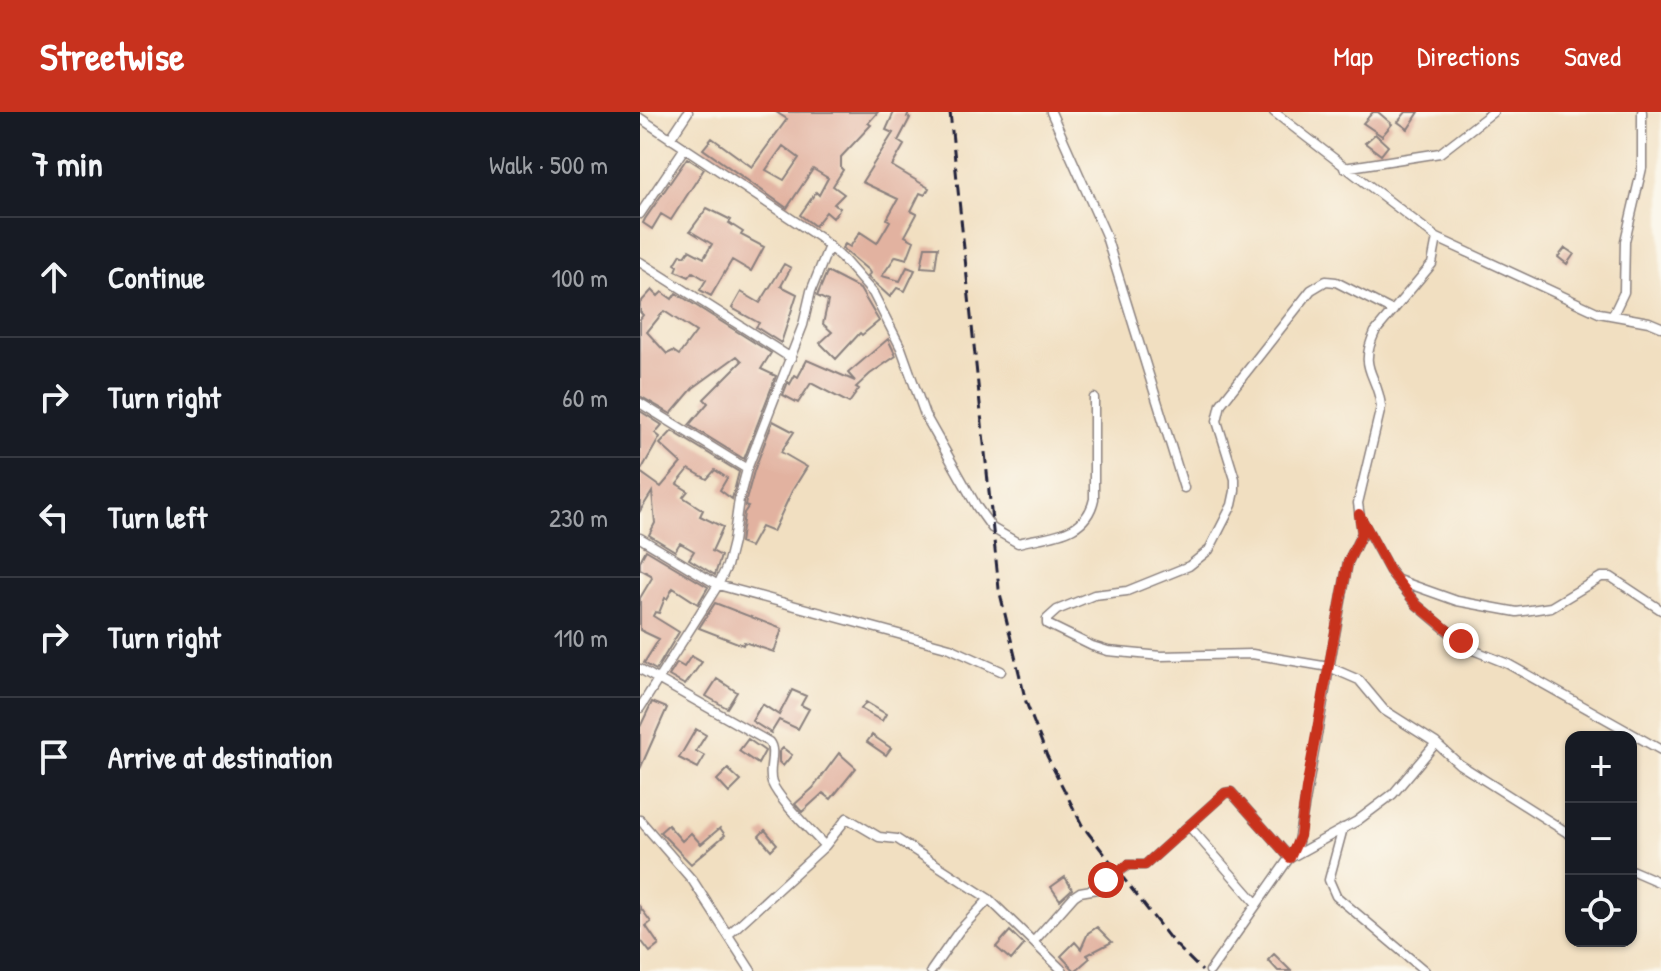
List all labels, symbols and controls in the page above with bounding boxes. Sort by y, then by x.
text: Streetwise [40,30,184,82]
text: Map [1333,37,1373,75]
text: Directions [1417,37,1520,75]
text: Saved [1564,37,1621,75]
text: 7 min [32,141,103,187]
text: Walk · 500 m [489,147,608,182]
icon: ahead [32,255,76,299]
text: Continue [108,257,205,297]
text: 100 m [552,260,608,295]
icon: right [32,375,76,419]
text: Turn right [108,377,221,417]
text: 60 m [562,380,608,415]
icon: left [32,495,76,539]
text: Turn left [108,497,207,537]
text: 230 m [549,500,608,535]
icon: right [32,615,76,659]
text: Turn right [108,617,221,657]
text: 110 m [554,620,608,655]
route end [1443,623,1479,659]
map controls [1565,731,1637,947]
button: + [1565,731,1637,803]
icon: arrive [32,735,76,779]
text: Arrive at destination [108,737,333,777]
button: − [1565,803,1637,875]
route start [1088,862,1124,898]
button: locate [1565,875,1637,947]

